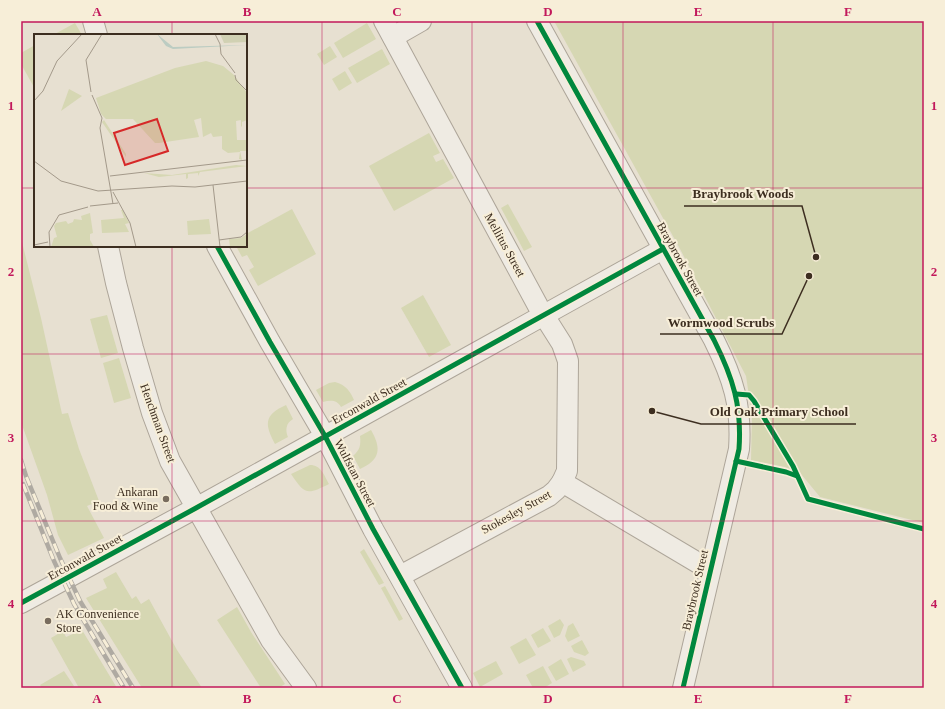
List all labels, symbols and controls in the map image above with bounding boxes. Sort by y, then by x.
text: A [92,4,102,19]
text: B [243,4,252,19]
text: C [392,4,402,19]
text: D [543,4,553,19]
text: E [694,4,702,19]
text: F [844,4,852,19]
inset map [34,34,247,247]
text: 1 [8,98,14,113]
text: 1 [931,98,937,113]
callout: Braybrook Woods [684,181,802,206]
text: Braybrook Woods [692,186,794,201]
street label: Mellitus Street [482,211,529,280]
street label: Braybrook Street [654,220,706,299]
text: 2 [8,264,14,279]
text: 2 [931,264,937,279]
callout: Wormwood Scrubs [660,309,782,334]
text: Wormwood Scrubs [668,315,774,330]
street label: Erconwald Street [329,374,409,427]
street label: Henchman Street [137,382,179,465]
callout: Old Oak Primary School [701,399,856,424]
text: Old Oak Primary School [710,404,849,419]
text: 3 [8,430,15,445]
text: 3 [931,430,938,445]
street label: Wulfstan Street [331,437,379,510]
place label: Ankaran Food & Wine [93,485,158,513]
street label: Stokesley Street [479,487,554,537]
marker: Ankaran Food & Wine [161,494,171,504]
street label: Erconwald Street [45,530,125,583]
street label: Braybrook Street [679,548,711,632]
text: 4 [8,596,15,611]
text: 4 [931,596,938,611]
place label: AK Convenience Store [56,607,139,635]
marker: AK Convenience Store [43,616,53,626]
text: A [92,691,102,706]
text: B [243,691,252,706]
text: C [392,691,402,706]
text: D [543,691,553,706]
text: E [694,691,702,706]
text: F [844,691,852,706]

